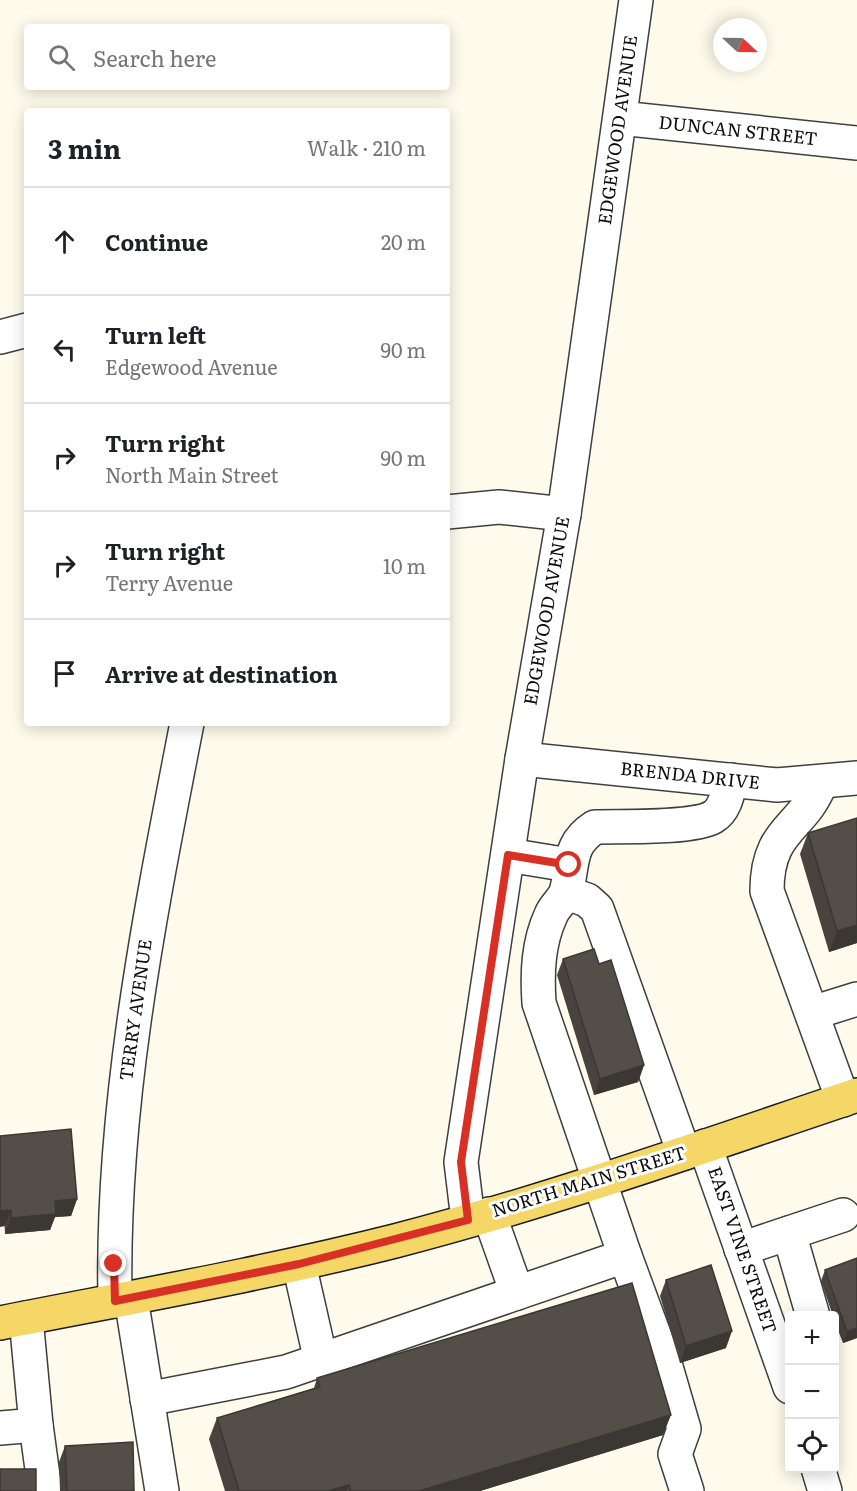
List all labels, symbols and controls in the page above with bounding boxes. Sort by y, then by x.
north arrow [713,18,767,72]
search box [24,24,450,90]
street label: EDGEWOOD AVENUE [590,33,643,226]
icon: search [45,41,78,74]
text: Search here [93,41,216,74]
street label: DUNCAN STREET [657,108,819,151]
text: 3 min [48,128,121,167]
text: Walk · 210 m [307,132,426,162]
icon: ahead [48,225,81,258]
text: Continue [105,225,208,258]
text: 20 m [381,226,426,256]
text: Turn left [105,318,206,351]
icon: left [48,333,81,366]
text: 90 m [381,334,426,364]
text: Edgewood Avenue [105,351,278,381]
text: Turn right [105,426,225,459]
icon: right [48,441,81,474]
text: 90 m [381,442,426,472]
text: North Main Street [105,459,279,489]
street label: EDGEWOOD AVENUE [516,514,575,707]
text: Turn right [105,534,225,567]
icon: right [48,549,81,582]
text: 10 m [383,550,426,580]
text: Terry Avenue [105,567,233,597]
icon: arrive [48,657,81,690]
text: Arrive at destination [105,657,338,690]
street label: BRENDA DRIVE [619,754,761,795]
route start [555,851,581,877]
street label: TERRY AVENUE [111,937,158,1082]
street label: NORTH MAIN STREET [488,1138,689,1223]
street label: EAST VINE STREET [702,1162,785,1337]
route end [100,1250,126,1276]
map controls [785,1311,839,1473]
button: + [785,1311,839,1365]
button: − [785,1365,839,1419]
button: locate [785,1419,839,1473]

